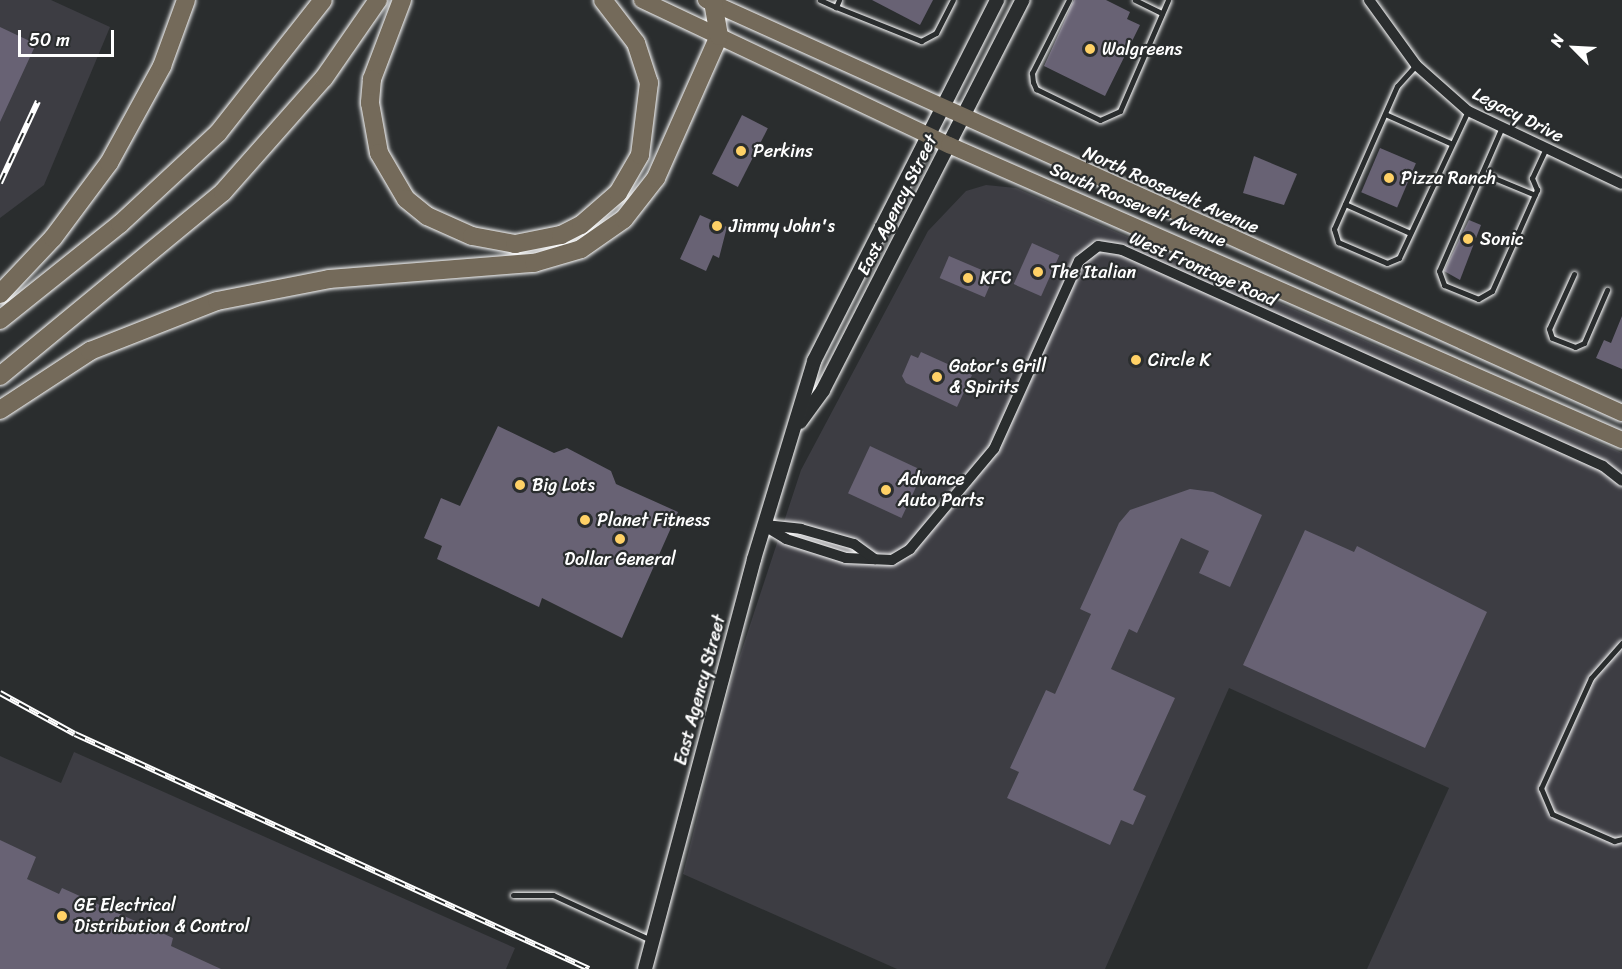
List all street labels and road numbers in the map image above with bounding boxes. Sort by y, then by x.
street label: Legacy Drive [1469,83,1567,147]
street label: East Agency Street [852,131,942,279]
street label: North Roosevelt Avenue [1080,142,1262,238]
street label: South Roosevelt Avenue [1046,158,1230,252]
street label: West Frontage Road [1127,227,1279,311]
street label: East Agency Street [670,612,730,768]

